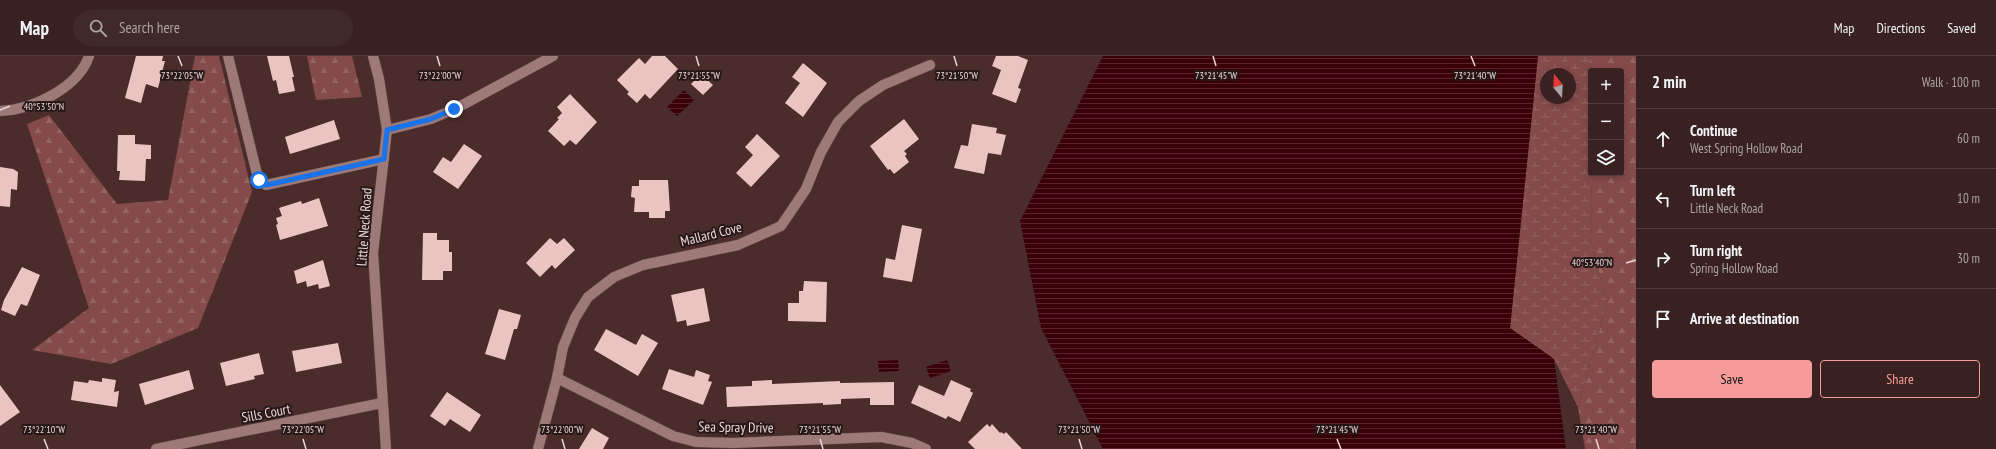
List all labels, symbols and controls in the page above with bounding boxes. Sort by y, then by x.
search box [73,10,353,46]
text: Map [20,16,49,40]
icon: search [87,17,109,39]
text: Search here [119,18,180,37]
text: Map [1834,19,1854,37]
text: Directions [1876,19,1925,37]
text: Saved [1947,19,1976,37]
north arrow [1540,68,1576,104]
map controls [1588,68,1624,176]
button: + [1588,68,1624,104]
text: 73°22'05"W [161,69,203,82]
text: 73°22'00"W [419,69,461,82]
text: 73°21'55"W [678,69,720,82]
text: 73°21'50"W [936,69,978,82]
text: 73°21'45"W [1195,69,1237,82]
text: 73°21'40"W [1454,69,1496,82]
text: 2 min [1652,71,1686,93]
text: Walk · 100 m [1922,74,1980,91]
text: 40°53'50"N [24,100,64,113]
route end [445,100,463,118]
button: − [1588,104,1624,140]
text: Continue [1690,121,1737,140]
icon: ahead [1652,128,1674,150]
text: 60 m [1957,130,1980,147]
button: layers [1588,140,1624,176]
text: West Spring Hollow Road [1690,140,1803,157]
route start [250,171,268,189]
text: Turn left [1690,181,1735,200]
street label: Little Neck Road [352,187,376,267]
icon: left [1652,188,1674,210]
text: 10 m [1957,190,1980,207]
text: Little Neck Road [1690,200,1763,217]
street label: Mallard Cove [678,218,744,250]
text: Turn right [1690,241,1742,260]
icon: right [1652,248,1674,270]
text: 30 m [1957,250,1980,267]
text: 40°53'40"N [1572,256,1612,269]
text: Spring Hollow Road [1690,260,1778,277]
icon: arrive [1652,308,1674,330]
text: Arrive at destination [1690,309,1799,328]
button: Save [1652,360,1812,398]
button: Share [1820,360,1980,398]
street label: Sills Court [240,399,292,427]
street label: Sea Spray Drive [698,417,774,437]
text: 73°22'10"W [23,423,65,436]
text: 73°22'05"W [282,423,324,436]
text: 73°22'00"W [541,423,583,436]
text: 73°21'55"W [799,423,841,436]
text: 73°21'50"W [1058,423,1100,436]
text: 73°21'45"W [1316,423,1358,436]
text: 73°21'40"W [1575,423,1617,436]

